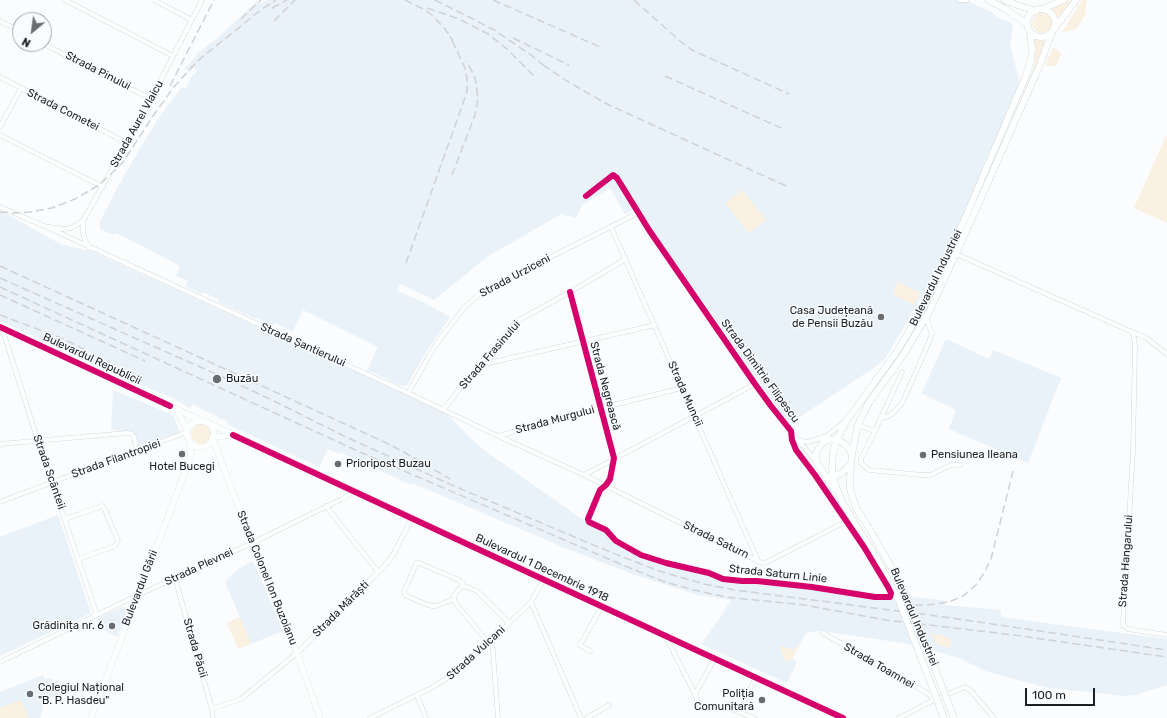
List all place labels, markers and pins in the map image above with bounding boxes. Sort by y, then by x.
place label: Casa Județeană de Pensii Buzău [790,304,873,330]
marker: Casa Județeană de Pensii Buzău [876,312,886,322]
place label: Buzău [226,372,258,386]
marker: Buzău [211,373,223,385]
place label: Pensiunea Ileana [931,448,1018,462]
marker: Hotel Bucegi [177,449,187,459]
marker: Pensiunea Ileana [918,450,928,460]
place label: Prioripost Buzau [346,457,431,471]
marker: Prioripost Buzau [333,459,343,469]
place label: Hotel Bucegi [149,460,215,474]
place label: Grădinița nr. 6 [32,619,104,633]
marker: Grădinița nr. 6 [107,621,117,631]
place label: Colegiul Național "B. P. Hasdeu" [38,681,124,707]
place label: Poliția Comunitară [694,687,754,713]
marker: Colegiul Național "B. P. Hasdeu" [25,689,35,699]
marker: Poliția Comunitară [757,695,767,705]

